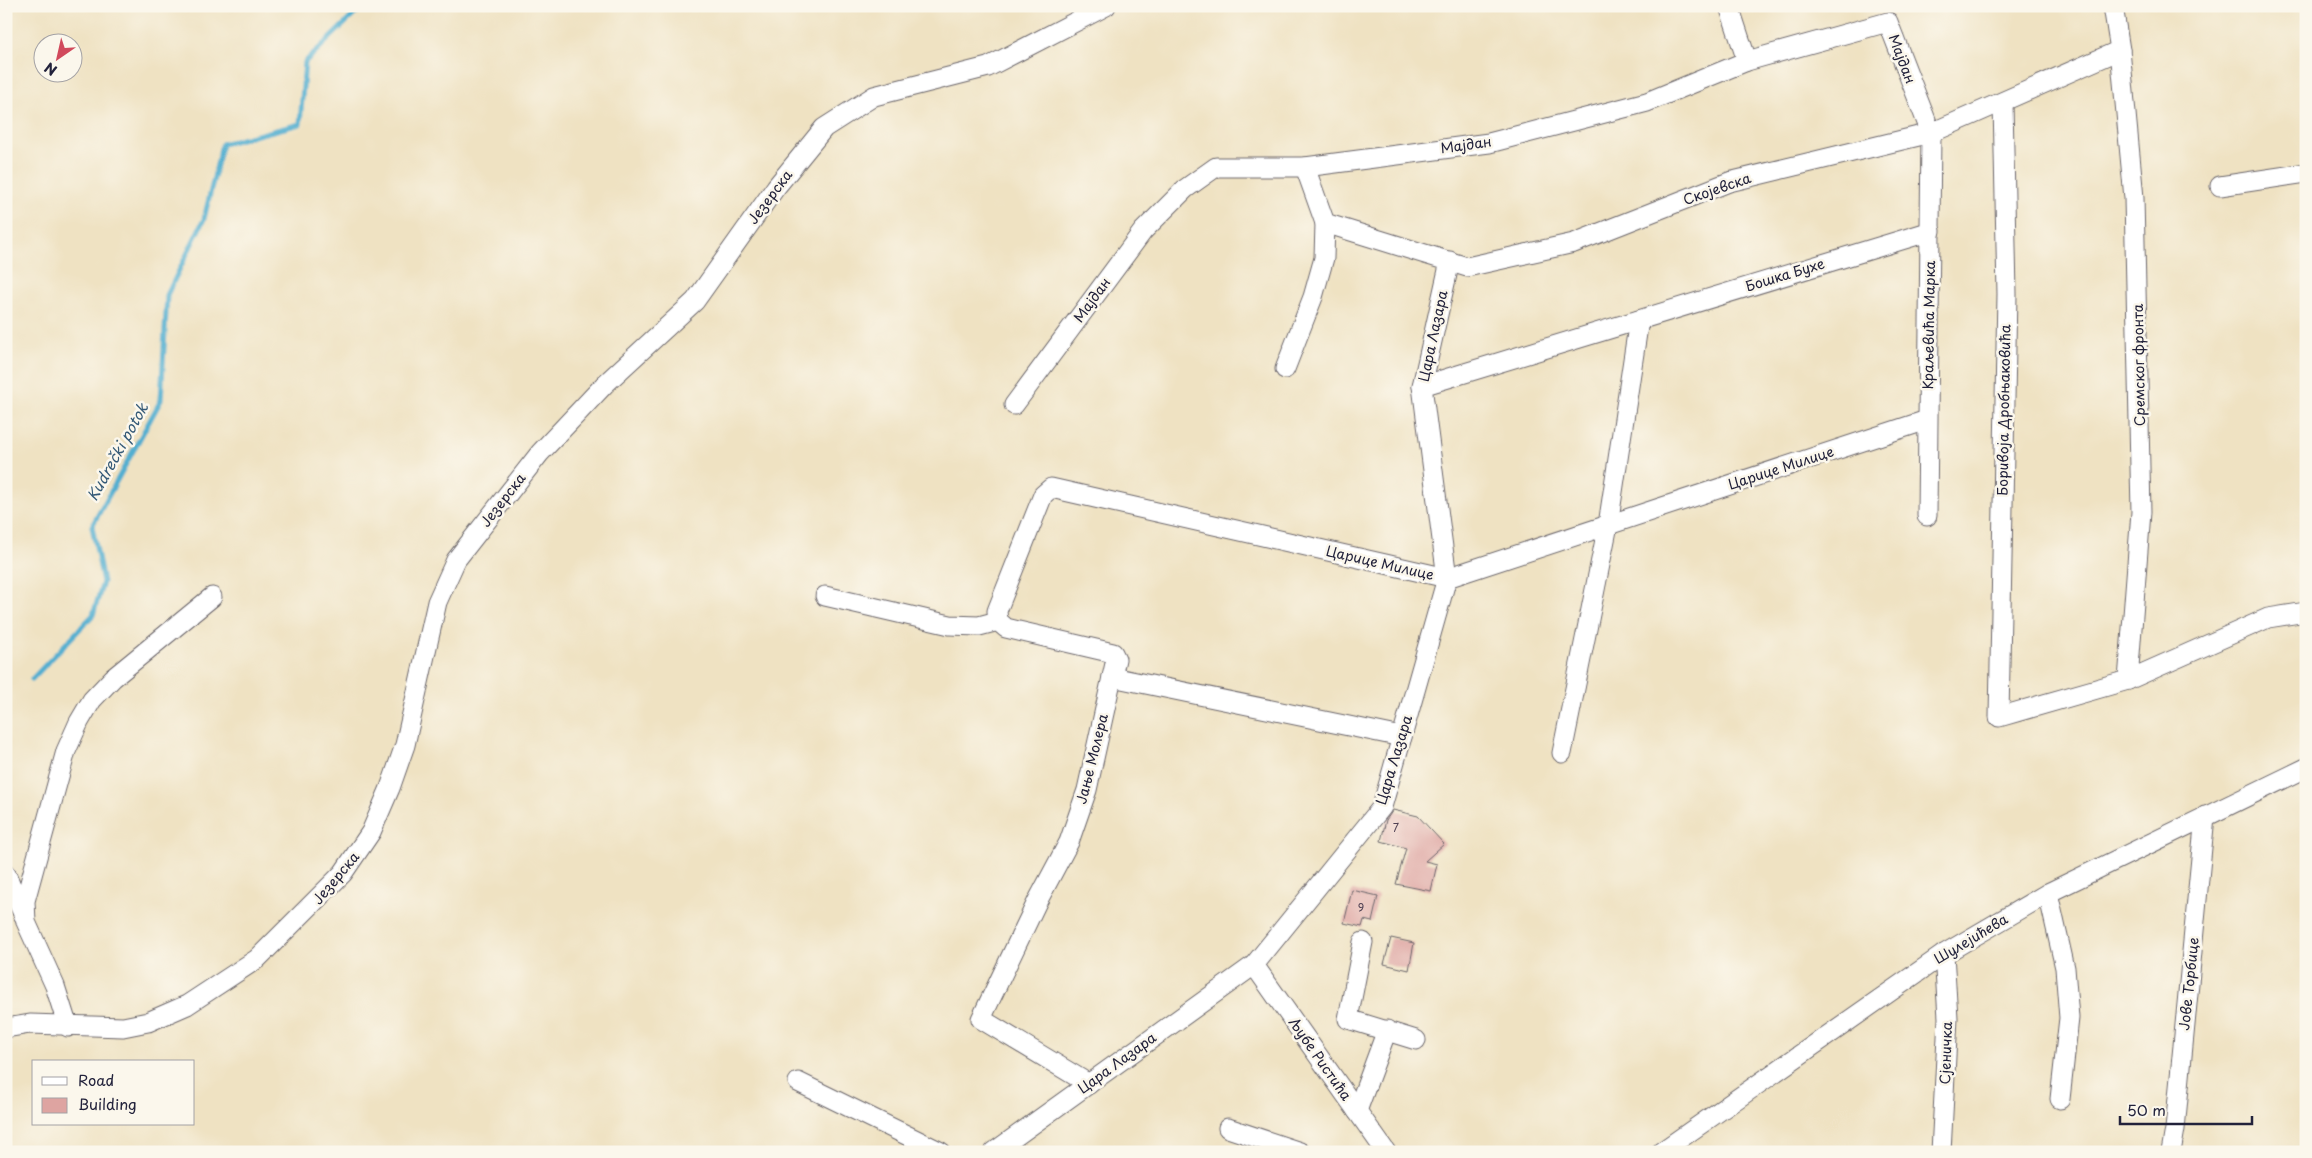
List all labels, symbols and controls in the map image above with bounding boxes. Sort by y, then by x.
street label: Мајдан [1883,31,1921,87]
north arrow [32,32,82,82]
text: N [40,57,61,81]
street label: Мајдан [1439,131,1493,158]
street label: Језерска [742,165,797,228]
street label: Скојевска [1680,167,1754,210]
street label: Бошка Бухе [1743,252,1827,297]
street label: Краљевића Марка [1917,260,1940,390]
street label: Мајдан [1068,273,1115,327]
street label: Цара Лазара [1413,288,1452,383]
street label: Сремског фронта [2127,303,2150,426]
street label: Боривоја Дробњаковића [1992,324,2015,496]
water label: Kudrečki potok [80,398,153,504]
street label: Царице Милице [1725,441,1836,495]
street label: Језерска [475,468,530,531]
street label: Царице Милице [1324,540,1436,585]
street label: Јање Молера [1070,711,1113,806]
street label: Цара Лазара [1370,712,1417,807]
house number: 7 [1393,819,1399,836]
street label: Језерска [307,847,364,909]
house number: 9 [1358,899,1364,916]
street label: Шулејићева [1930,908,2012,969]
street label: Јове Торбице [2173,936,2204,1032]
street label: Љубе Ристића [1284,1013,1357,1105]
street label: Сјеничка [1934,1021,1957,1085]
street label: Цара Лазара [1073,1027,1161,1098]
legend [32,1060,195,1126]
text: Road [78,1068,114,1091]
text: Building [78,1092,137,1115]
scale bar [2120,1093,2252,1125]
text: 50 m [2127,1098,2166,1121]

